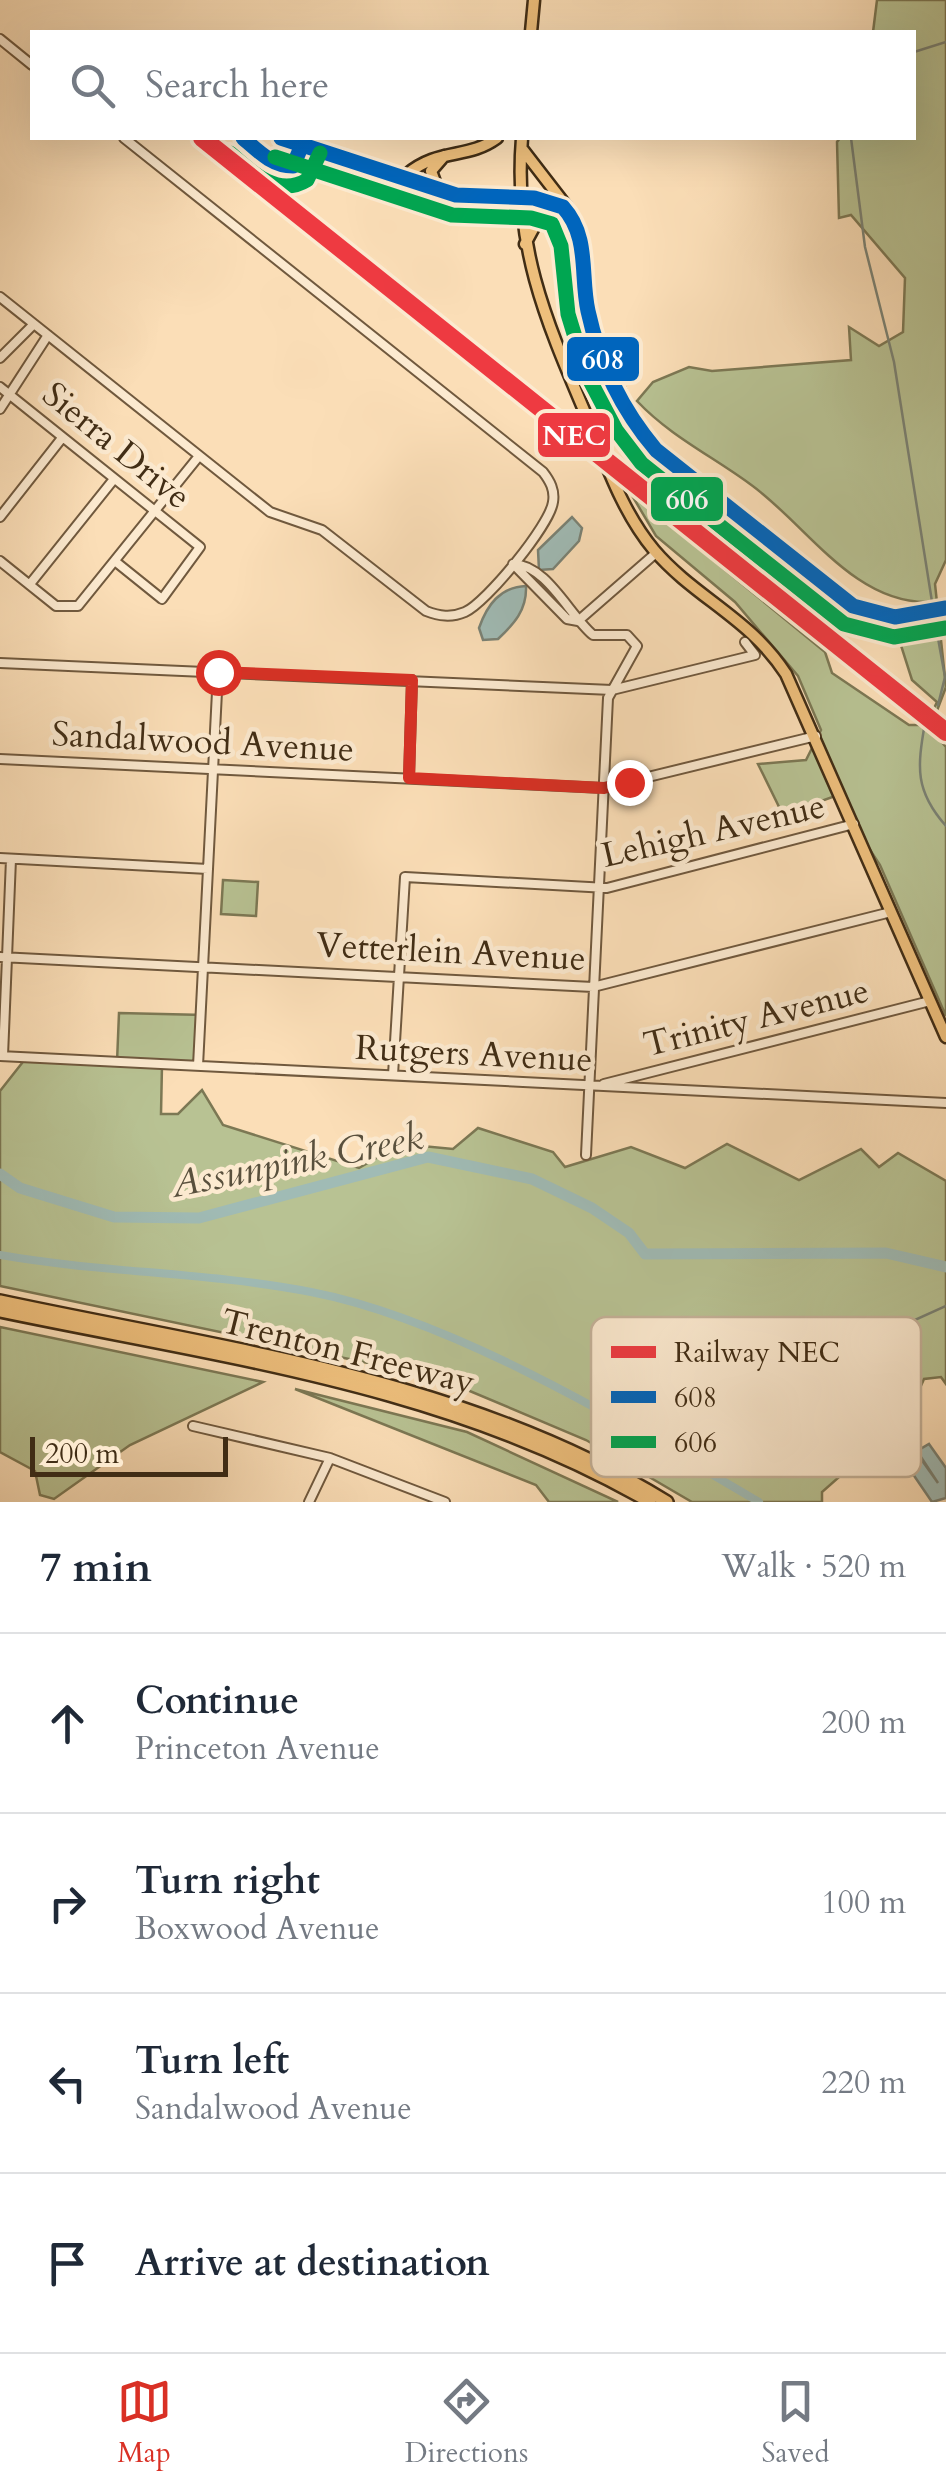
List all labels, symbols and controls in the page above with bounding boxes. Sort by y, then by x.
search box [30,30,916,140]
icon: search [65,58,120,113]
text: Search here [145,59,329,111]
line badge: 608 [565,335,641,383]
text: 608 [581,341,625,379]
street label: Sierra Drive [32,371,201,520]
line badge: NEC [536,411,612,459]
text: NEC [542,417,606,455]
line badge: 606 [649,475,725,523]
text: 606 [665,481,709,519]
route start [196,650,242,696]
street label: Sandalwood Avenue [51,710,355,774]
route end [607,760,653,806]
street label: Lehigh Avenue [597,782,830,880]
street label: Vetterlein Avenue [315,921,587,983]
street label: Trinity Avenue [639,967,874,1069]
street label: Rutgers Avenue [354,1024,594,1084]
water label: Assunpink Creek [166,1111,428,1211]
street label: Trenton Freeway [216,1297,480,1407]
legend [591,1317,921,1477]
text: Railway NEC [674,1334,840,1372]
text: 608 [674,1379,717,1417]
text: 606 [674,1424,717,1462]
scale bar [30,1432,228,1476]
text: 200 m [45,1435,119,1473]
text: 7 min [40,1539,152,1596]
text: Walk · 520 m [721,1545,906,1589]
text: Continue [135,1675,299,1727]
icon: ahead [40,1696,95,1751]
text: 200 m [821,1701,906,1745]
text: Princeton Avenue [135,1727,380,1771]
text: Turn right [135,1855,320,1907]
icon: right [40,1876,95,1931]
text: 100 m [821,1881,906,1925]
text: Boxwood Avenue [135,1907,380,1951]
text: Turn left [135,2035,289,2087]
icon: left [40,2056,95,2111]
text: 220 m [821,2061,906,2105]
text: Sandalwood Avenue [135,2087,412,2131]
icon: arrive [40,2236,95,2291]
text: Arrive at destination [135,2237,490,2289]
tab: Map [117,2374,172,2472]
tab: Directions [405,2374,528,2472]
tab: Saved [761,2374,829,2472]

